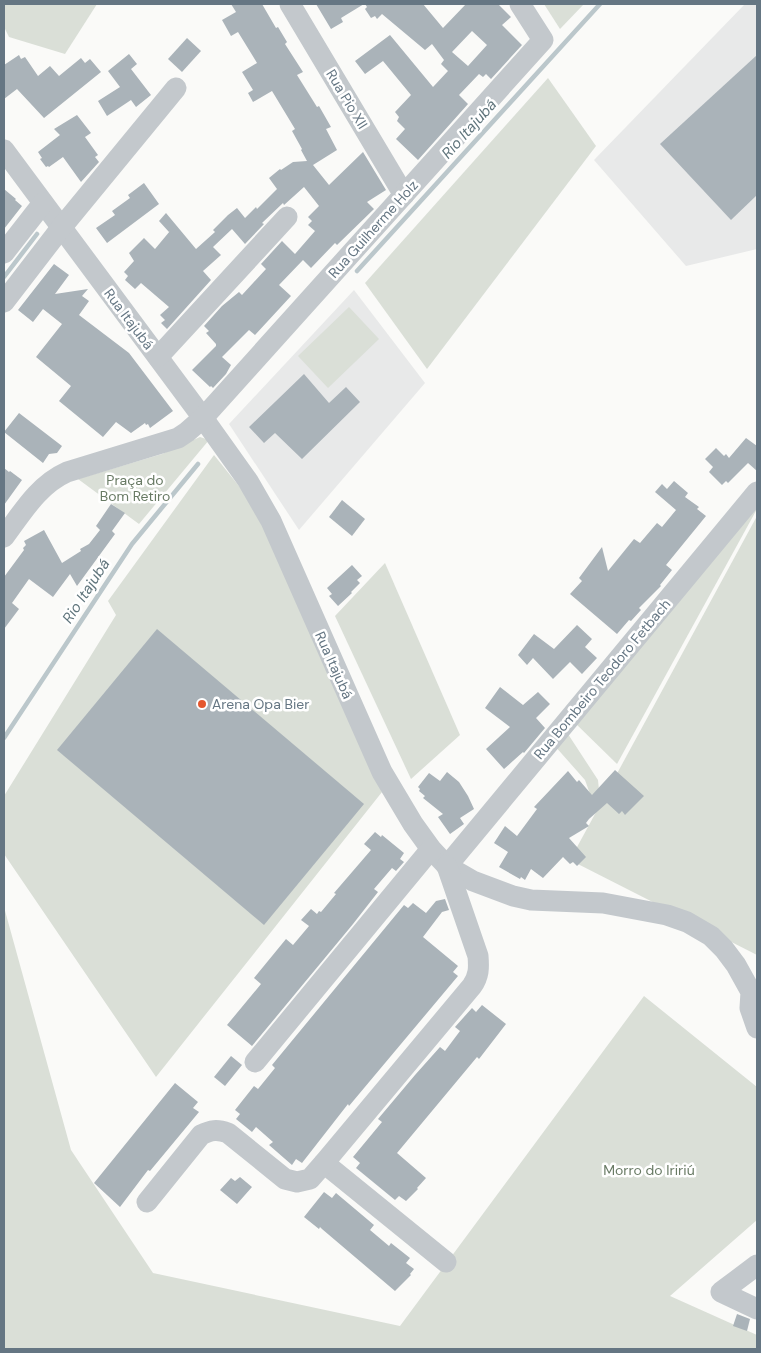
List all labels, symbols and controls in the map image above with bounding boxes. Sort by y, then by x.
street label: Rua Pio XII [322,66,372,132]
water label: Rio Itajubá [437,95,501,163]
street label: Rua Guilherme Holz [324,176,422,282]
street label: Rua Itajubá [100,285,158,353]
park label: Praça do Bom Retiro [100,471,170,505]
water label: Rio Itajubá [58,555,114,627]
street label: Rua Bombeiro Teodoro Fetbach [530,595,674,763]
street label: Rua Itajubá [311,629,357,701]
place label: Arena Opa Bier [212,695,309,713]
marker: Arena Opa Bier [196,698,208,710]
park label: Morro do Iririú [603,1161,695,1179]

